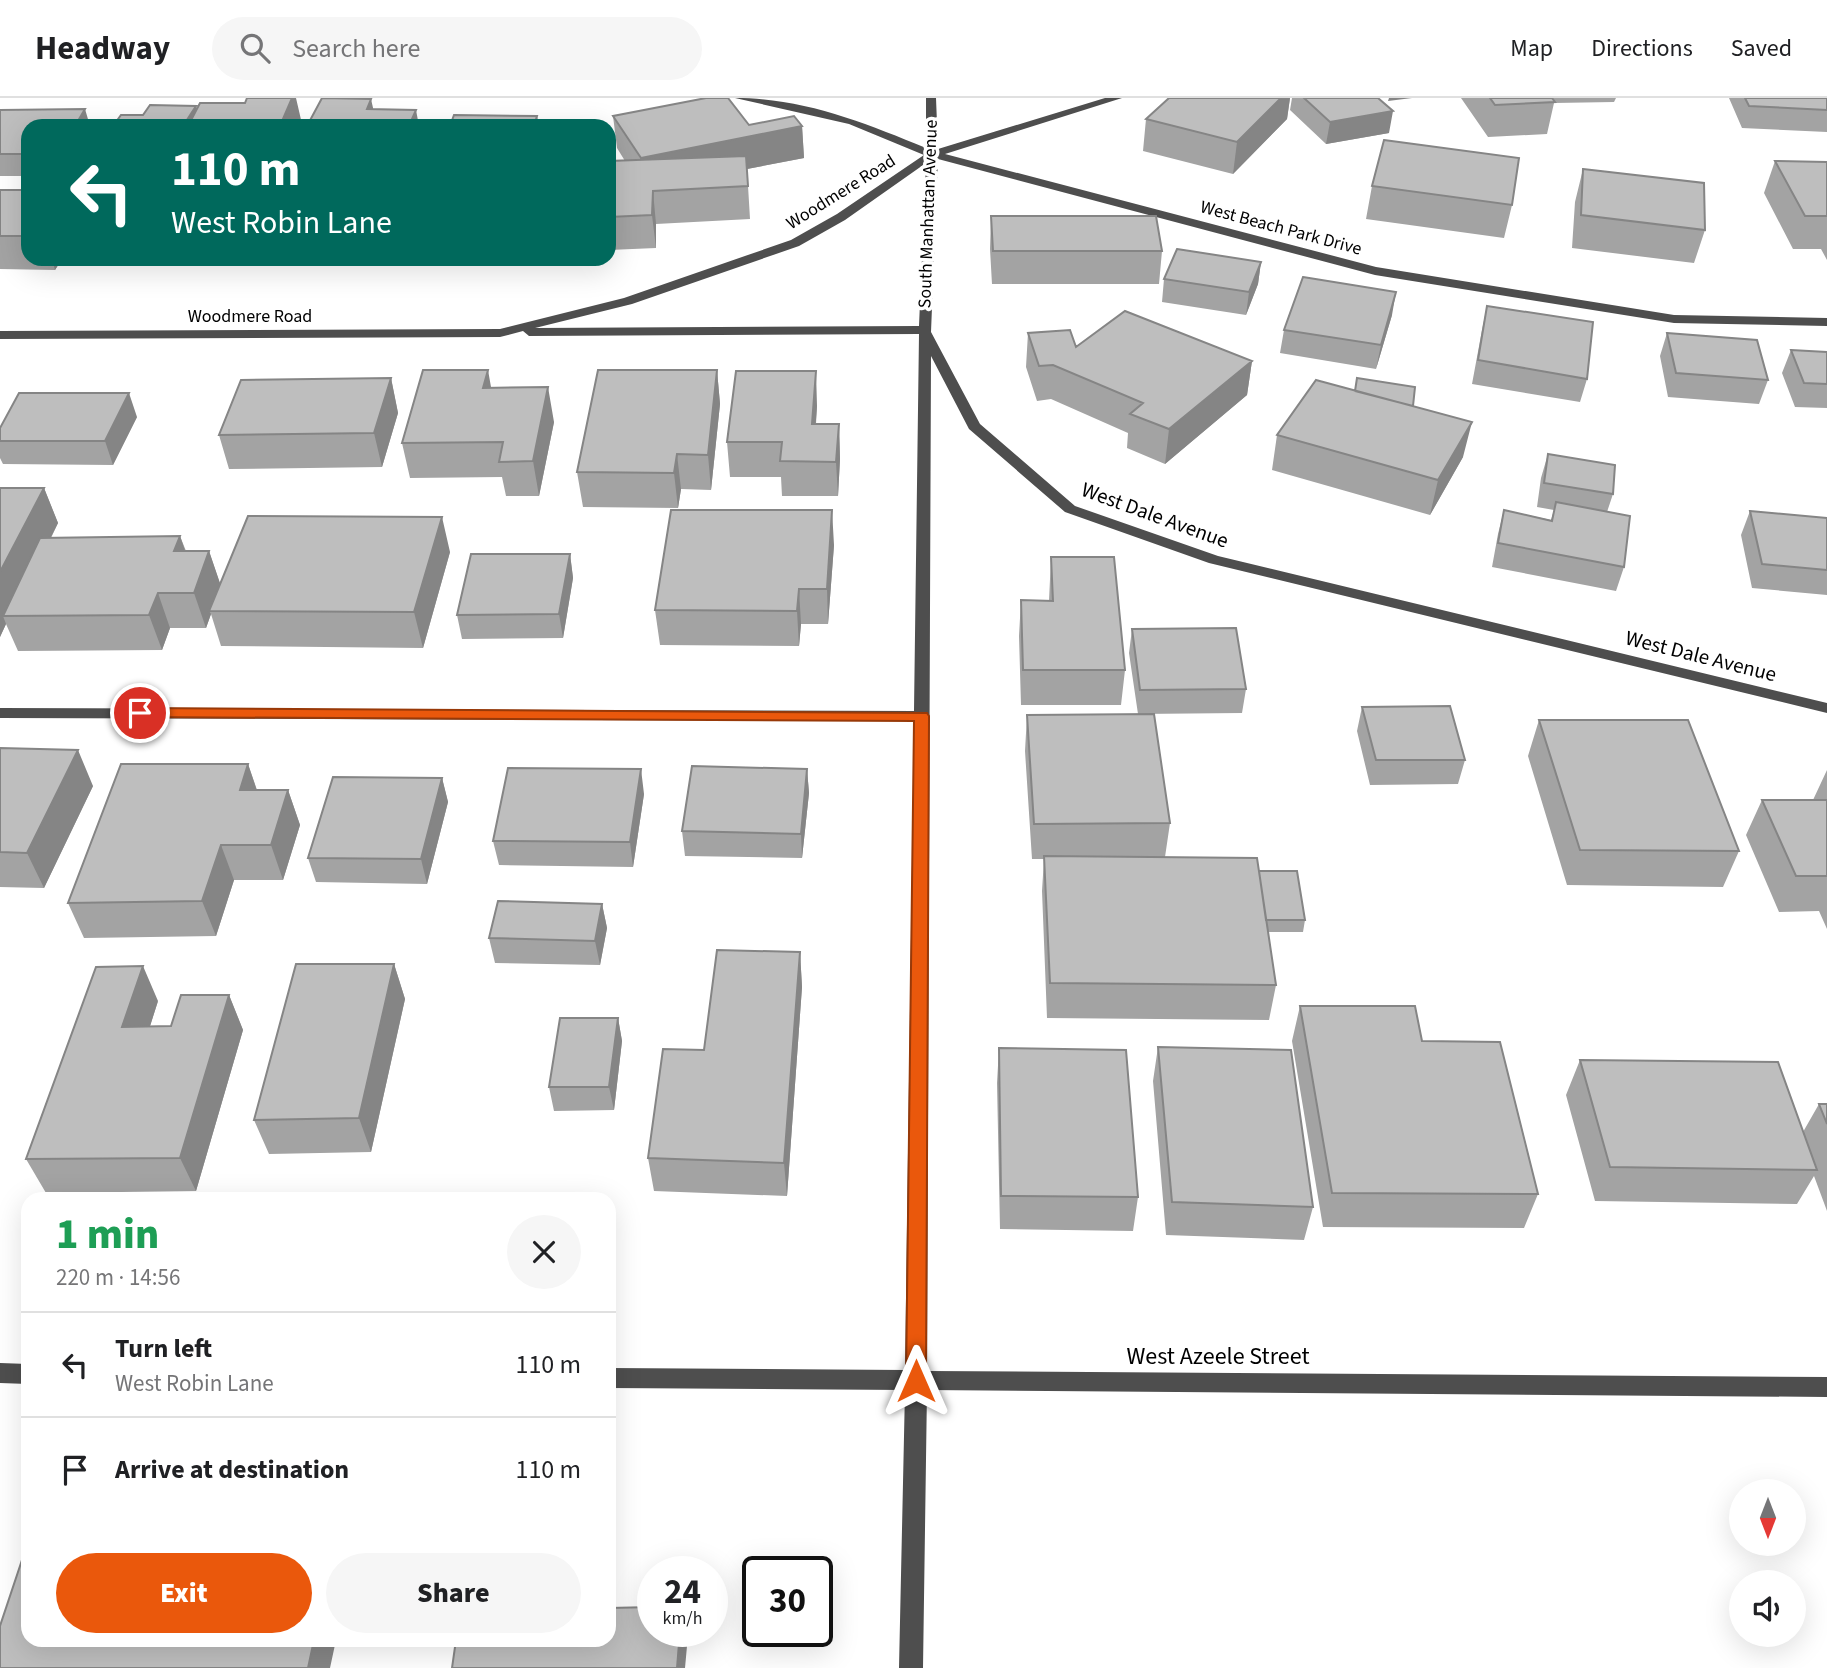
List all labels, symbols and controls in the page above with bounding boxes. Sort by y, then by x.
search box [212,17,702,80]
text: Headway [35,25,170,72]
icon: search [236,29,274,67]
text: Search here [292,30,420,67]
text: Map [1510,31,1553,66]
text: Directions [1591,31,1693,66]
text: Saved [1731,31,1792,66]
street label: South Manhattan Avenue [912,119,944,309]
text: 110 m [171,135,300,205]
icon: left [56,147,147,238]
street label: Woodmere Road [781,148,901,236]
street label: West Beach Park Drive [1198,194,1365,262]
text: West Robin Lane [171,200,392,246]
street label: Woodmere Road [188,304,312,329]
street label: West Dale Avenue [1077,474,1233,556]
street label: West Dale Avenue [1622,623,1780,689]
pin [110,683,170,743]
icon: arrive [121,694,159,732]
text: 1 min [56,1205,159,1265]
button: close [507,1215,581,1289]
text: 220 m · 14:56 [56,1261,180,1294]
text: Turn left [115,1330,212,1367]
street label: West Azeele Street [1126,1339,1310,1374]
position arrow [879,1344,953,1418]
icon: left [56,1346,94,1384]
text: 110 m [515,1346,581,1383]
text: West Robin Lane [115,1367,274,1400]
icon: arrive [56,1451,94,1489]
text: Arrive at destination [115,1451,349,1488]
text: 110 m [515,1451,581,1488]
north arrow [1729,1479,1806,1556]
map controls [1729,1479,1806,1647]
button: Exit [56,1553,312,1633]
button: Share [326,1553,581,1633]
speed limit sign: 30 [742,1556,833,1647]
text: 24 [664,1567,701,1617]
button: sound [1729,1570,1806,1647]
text: km/h [663,1606,702,1631]

